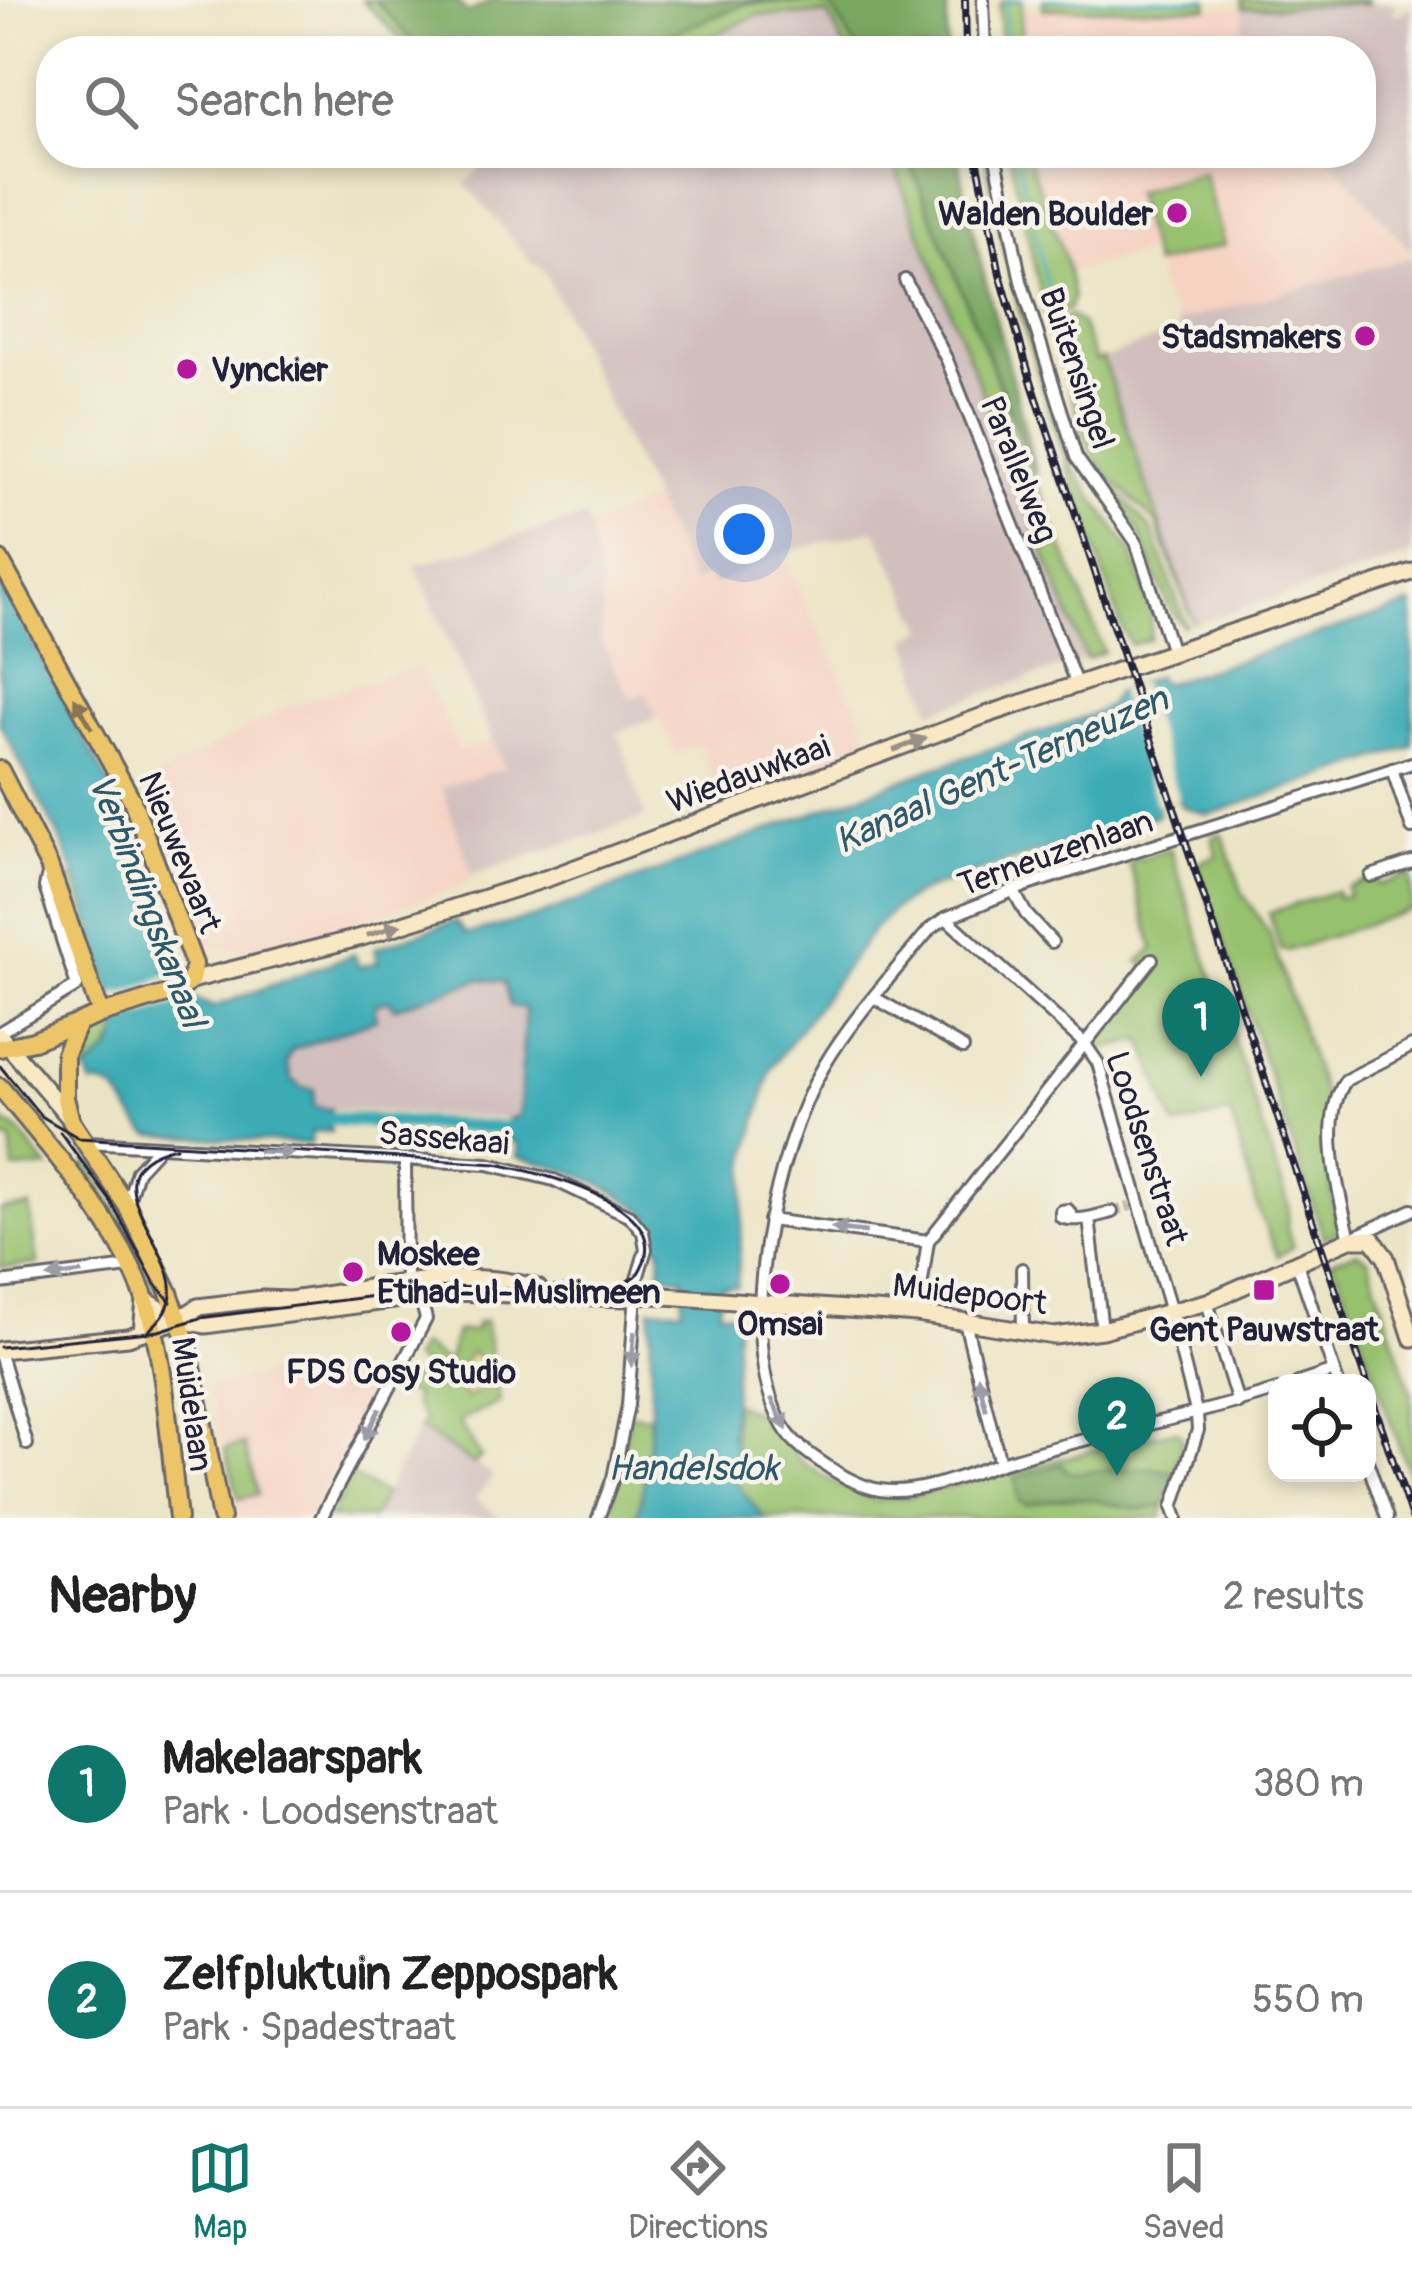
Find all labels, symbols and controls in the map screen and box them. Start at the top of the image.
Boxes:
search box [36,36,1376,168]
icon: search [78,69,144,135]
text: Search here [174,74,394,130]
place label: Walden Boulder [938,194,1153,235]
marker: Walden Boulder [1164,200,1190,226]
street label: Buitensingel [1030,282,1123,454]
place label: Stadsmakers [1161,317,1341,358]
marker: Stadsmakers [1352,323,1378,349]
place label: Vynckier [211,350,328,391]
marker: Vynckier [174,356,200,382]
street label: Parallelweg [971,390,1067,549]
your location [714,504,774,564]
water label: Kanaal Gent-Terneuzen [828,676,1176,864]
one-way arrow [73,696,94,730]
street label: Wiedauwkaai [661,726,836,823]
one-way arrow [893,733,929,752]
street label: Nieuwevaart [129,766,231,940]
water label: Verbindingskanaal [78,768,217,1037]
street label: Terneuzenlaan [953,801,1158,906]
one-way arrow [366,919,403,938]
pin: 1 [1162,978,1240,1077]
street label: Loodsenstraat [1096,1046,1197,1251]
street label: Sassekaai [377,1112,511,1165]
one-way arrow [258,1143,296,1162]
one-way arrow [830,1220,867,1239]
place label: Moskee Etihad-ul-Muslimeen [377,1234,661,1313]
marker: Moskee Etihad-ul-Muslimeen [340,1259,366,1285]
street label: Muidepoort [890,1265,1050,1324]
one-way arrow [46,1266,83,1285]
marker: Omsai [767,1271,793,1297]
marker: Gent Pauwstraat [1251,1277,1277,1303]
place label: Omsai [737,1304,823,1345]
place label: Gent Pauwstraat [1149,1310,1379,1351]
marker: FDS Cosy Studio [388,1319,414,1345]
one-way arrow [624,1331,643,1368]
street label: Muidelaan [162,1334,221,1474]
place label: FDS Cosy Studio [286,1352,516,1393]
one-way arrow [972,1374,991,1411]
map controls [1268,1374,1376,1482]
button: locate [1268,1374,1376,1482]
pin: 2 [1078,1377,1156,1476]
one-way arrow [769,1397,789,1432]
one-way arrow [362,1407,382,1441]
water label: Handelsdok [608,1446,781,1491]
text: Nearby [48,1564,196,1628]
text: 2 results [1223,1572,1364,1621]
text: Makelaarspark [162,1731,422,1787]
text: 1 [79,1759,95,1808]
text: 380 m [1253,1759,1364,1808]
text: Park · Loodsenstraat [162,1787,498,1836]
text: Zelfpluktuin Zeppospark [162,1947,617,2003]
text: 2 [76,1975,98,2024]
text: 550 m [1252,1975,1364,2024]
text: Park · Spadestraat [162,2003,456,2052]
tab: Map [187,2135,253,2248]
tab: Directions [628,2135,768,2248]
tab: Saved [1143,2135,1225,2248]

